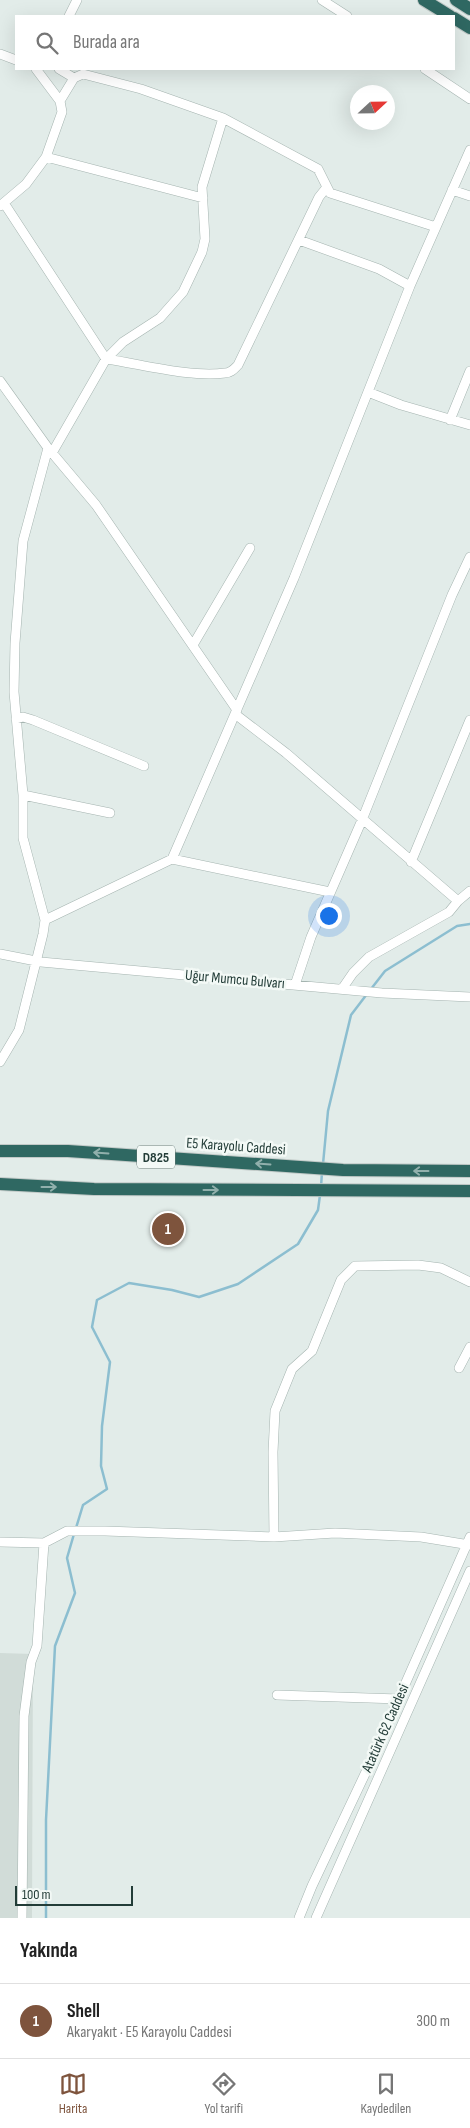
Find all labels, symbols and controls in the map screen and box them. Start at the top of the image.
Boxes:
search box [15,15,455,70]
icon: search [33,29,61,57]
text: Burada ara [73,31,140,54]
north arrow [350,85,395,130]
your location [316,903,342,929]
street label: Uğur Mumcu Bulvarı [184,966,286,993]
street label: E5 Karayolu Caddesi [186,1134,287,1159]
road number: D825 [137,1146,175,1168]
one-way arrow [93,1149,109,1158]
one-way arrow [255,1160,271,1169]
one-way arrow [414,1166,430,1176]
one-way arrow [40,1182,56,1192]
one-way arrow [202,1185,219,1195]
pin: 1 [152,1210,184,1248]
street label: Atatürk 62 Caddesi [357,1681,413,1776]
scale bar [15,1883,132,1906]
text: 100 m [22,1886,51,1903]
text: Yakında [20,1938,77,1963]
text: Shell [67,2000,100,2023]
text: 1 [33,2012,39,2031]
text: 300 m [416,2012,450,2031]
text: Akaryakıt · E5 Karayolu Caddesi [67,2023,232,2042]
tab: Harita [59,2070,87,2117]
tab: Yol tarifi [205,2070,243,2117]
tab: Kaydedilen [360,2070,411,2117]

